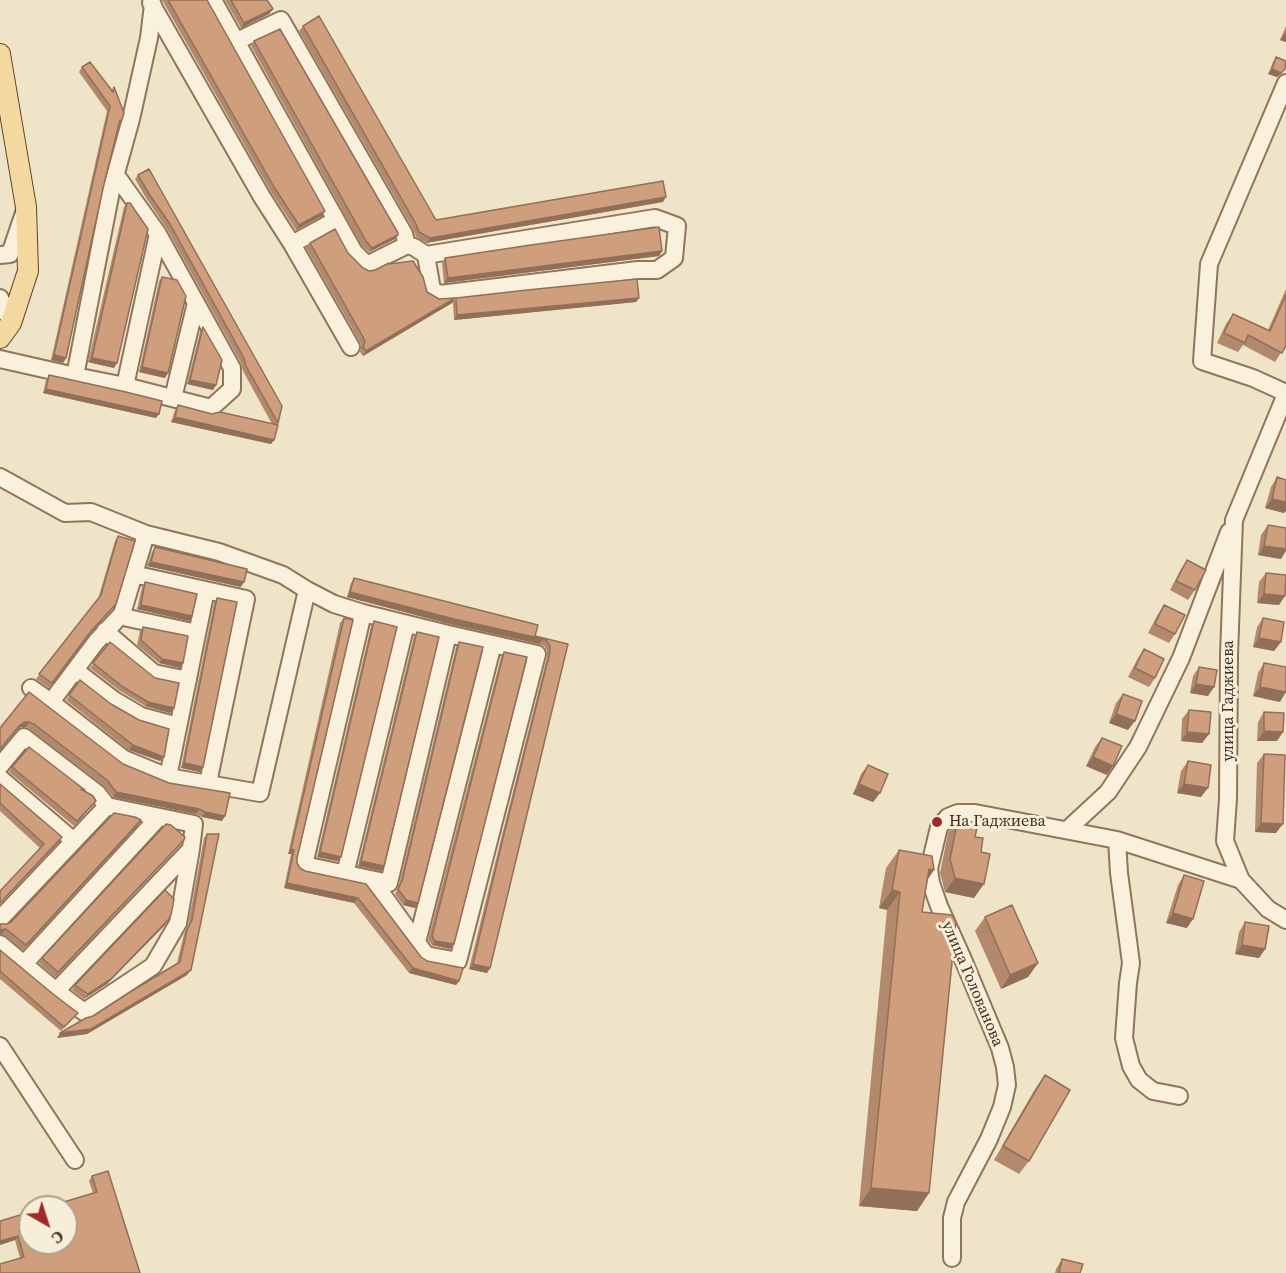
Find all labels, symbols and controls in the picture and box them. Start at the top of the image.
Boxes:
street label: улица Гаджиева [1219,640,1239,762]
place label: На Гаджиева [949,812,1046,832]
marker: На Гаджиева [930,815,944,829]
street label: улица Голованова [937,918,1007,1050]
north arrow [18,1195,78,1255]
text: С [47,1226,69,1249]

